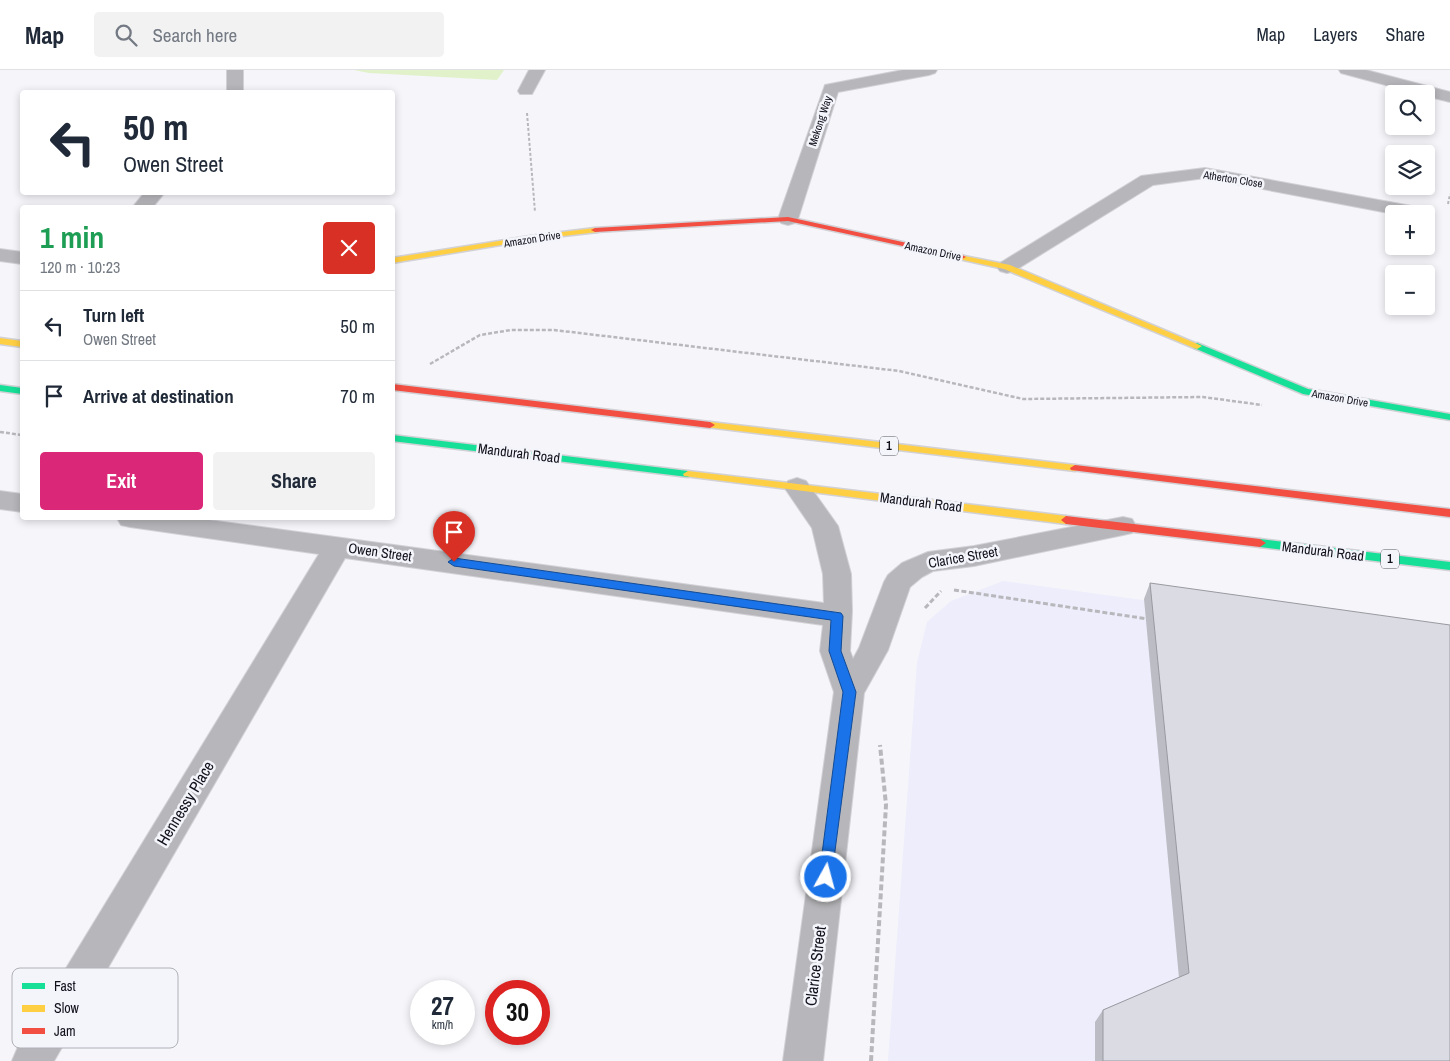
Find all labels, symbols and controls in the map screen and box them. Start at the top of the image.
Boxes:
search box [94,12,444,57]
text: Map [25,19,64,51]
icon: search [112,21,140,49]
text: Search here [152,22,237,48]
text: Map [1257,22,1285,47]
text: Layers [1313,22,1358,47]
text: Share [1386,22,1425,47]
map controls [1385,85,1435,315]
button: search [1385,85,1435,135]
street label: Mekong Way [805,94,835,148]
text: 50 m [123,104,188,151]
icon: left [40,110,105,175]
button: layers [1385,145,1435,195]
text: Owen Street [123,149,223,179]
street label: Atherton Close [1201,167,1264,191]
button: + [1385,205,1435,255]
text: 1 min [40,217,104,257]
button: close [323,222,375,274]
street label: Amazon Drive [502,228,561,251]
street label: Amazon Drive [903,238,962,264]
text: 120 m · 10:23 [40,256,120,278]
button: − [1385,265,1435,315]
text: Turn left [83,302,144,328]
icon: left [40,312,68,340]
text: 50 m [340,313,375,339]
text: Owen Street [83,328,156,350]
icon: arrive [40,382,68,410]
text: Arrive at destination [83,383,234,409]
text: 70 m [340,383,375,409]
street label: Amazon Drive [1310,386,1369,410]
road number: 1 [880,436,898,456]
street label: Mandurah Road [477,439,561,467]
button: Exit [40,452,203,510]
button: Share [213,452,375,510]
street label: Mandurah Road [879,488,963,516]
pin [433,511,475,562]
icon: arrive [440,518,468,546]
street label: Mandurah Road [1281,537,1365,565]
street label: Owen Street [347,539,413,565]
street label: Clarice Street [927,542,999,572]
road number: 1 [1381,549,1399,568]
street label: Hennessy Place [151,757,219,849]
position arrow [799,850,851,902]
street label: Clarice Street [799,925,831,1007]
legend [12,968,178,1048]
text: Fast [54,977,76,995]
speed limit sign: 30 [485,980,550,1045]
text: 27 [431,989,454,1023]
text: Slow [54,999,80,1017]
text: km/h [432,1017,453,1033]
text: Jam [54,1022,76,1040]

